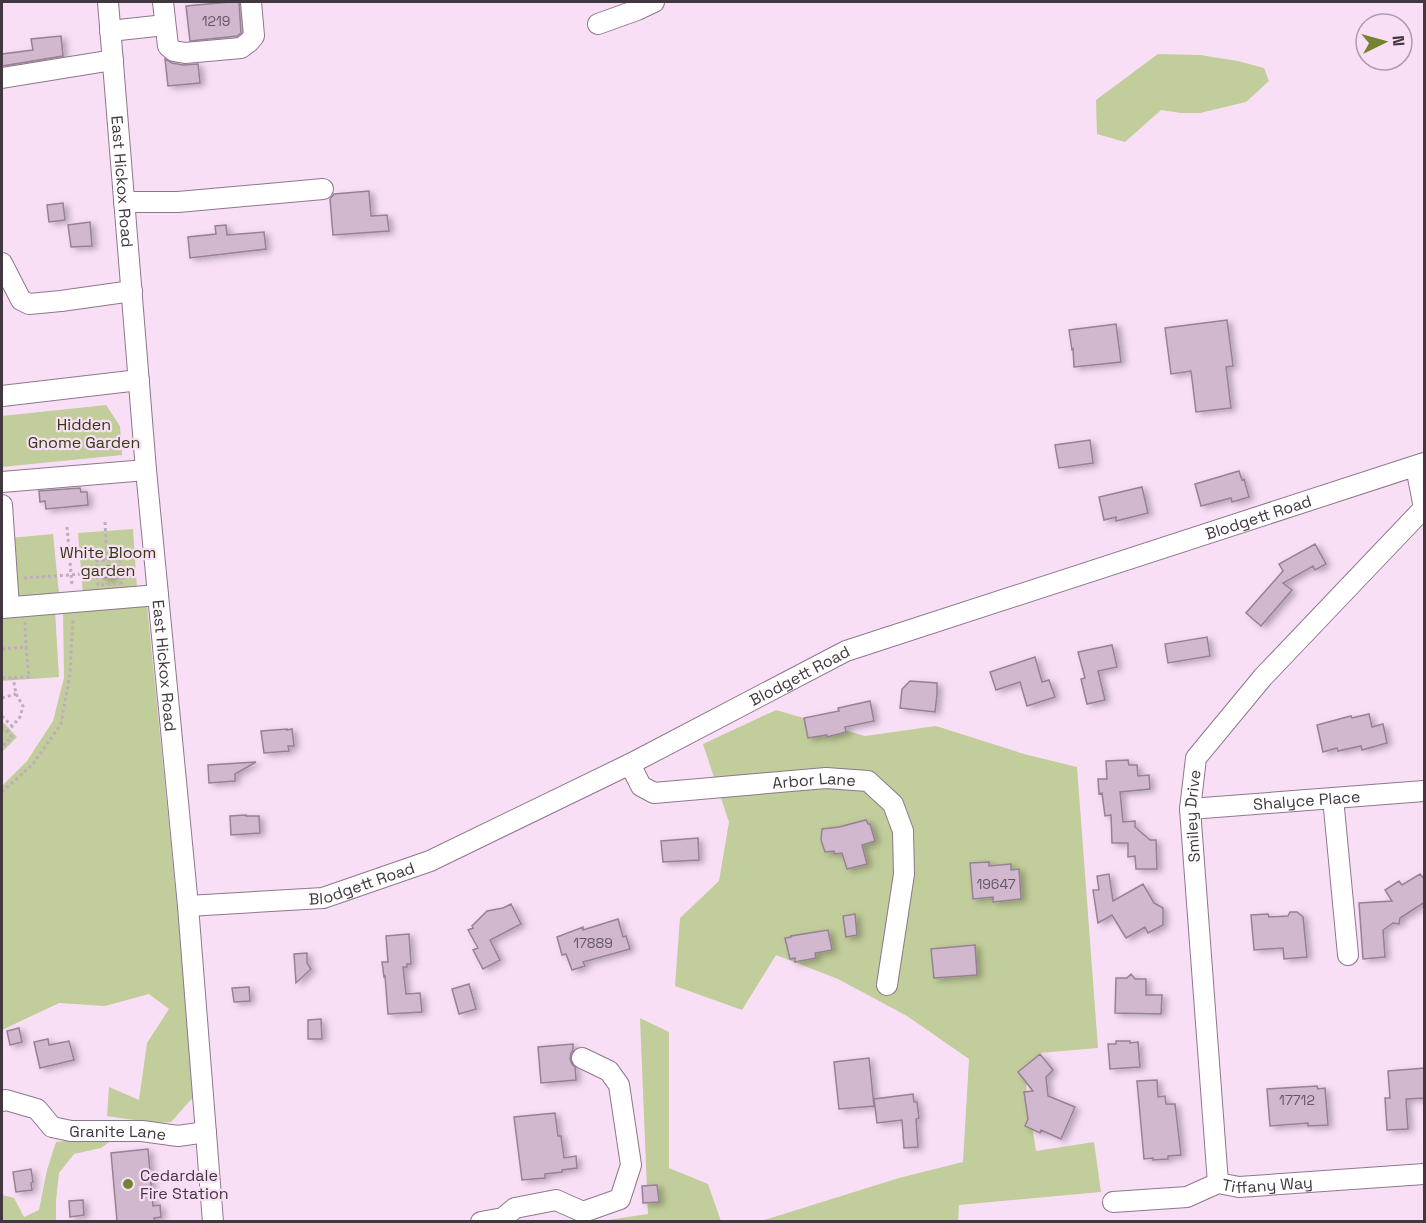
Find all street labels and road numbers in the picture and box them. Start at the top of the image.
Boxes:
street label: East Hickox Road [106,115,138,248]
street label: Blodgett Road [1203,490,1314,544]
street label: East Hickox Road [148,599,181,732]
street label: Blodgett Road [746,641,853,711]
street label: Arbor Lane [771,768,857,794]
street label: Smiley Drive [1180,769,1206,863]
street label: Shalyce Place [1252,786,1361,815]
street label: Blodgett Road [308,857,417,910]
street label: Granite Lane [69,1121,167,1145]
street label: Tiffany Way [1220,1172,1313,1198]

